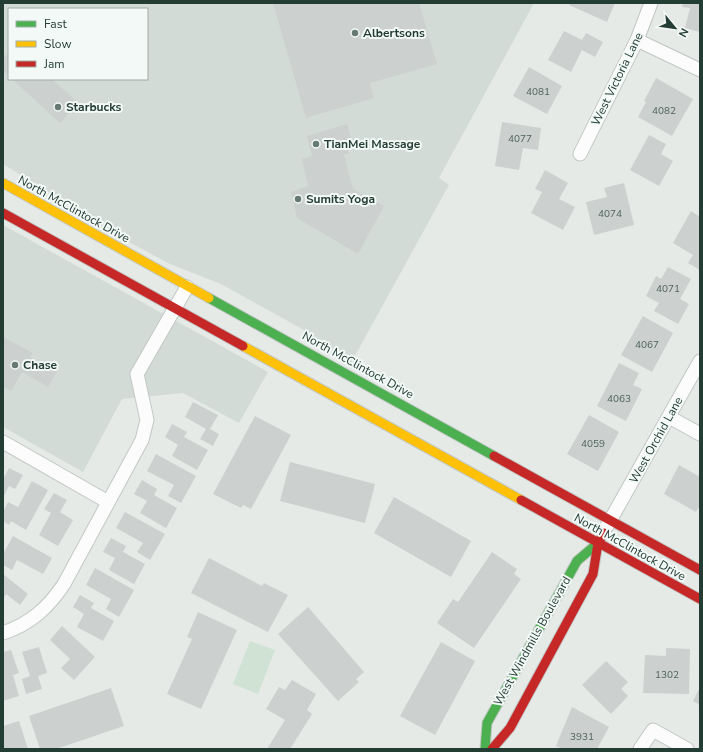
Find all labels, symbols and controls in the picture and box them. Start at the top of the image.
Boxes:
legend [8,8,148,80]
north arrow [655,8,695,48]
text: Fast [44,16,67,32]
place label: Albertsons [363,25,425,41]
text: N [675,25,692,40]
marker: Albertsons [350,28,360,38]
street label: West Victoria Lane [587,30,647,128]
text: Slow [44,36,72,52]
text: Jam [43,56,65,72]
house number: 4081 [526,85,550,99]
place label: Starbucks [66,99,122,115]
marker: Starbucks [53,102,63,112]
house number: 4082 [652,104,676,118]
house number: 4077 [508,132,532,146]
place label: TianMei Massage [324,136,421,152]
marker: TianMei Massage [311,139,321,149]
street label: North McClintock Drive [15,172,133,246]
place label: Sumits Yoga [306,191,375,207]
marker: Sumits Yoga [293,194,303,204]
house number: 4074 [598,207,622,221]
house number: 4071 [656,282,680,296]
street label: North McClintock Drive [299,328,417,402]
house number: 4067 [635,338,659,352]
place label: Chase [23,357,58,373]
marker: Chase [10,360,20,370]
house number: 4063 [607,392,631,406]
street label: West Orchid Lane [626,394,686,486]
house number: 4059 [581,437,605,451]
street label: North McClintock Drive [571,510,689,584]
street label: West Windmills Boulevard [490,573,574,709]
house number: 1302 [655,668,679,682]
house number: 3931 [570,730,594,744]

